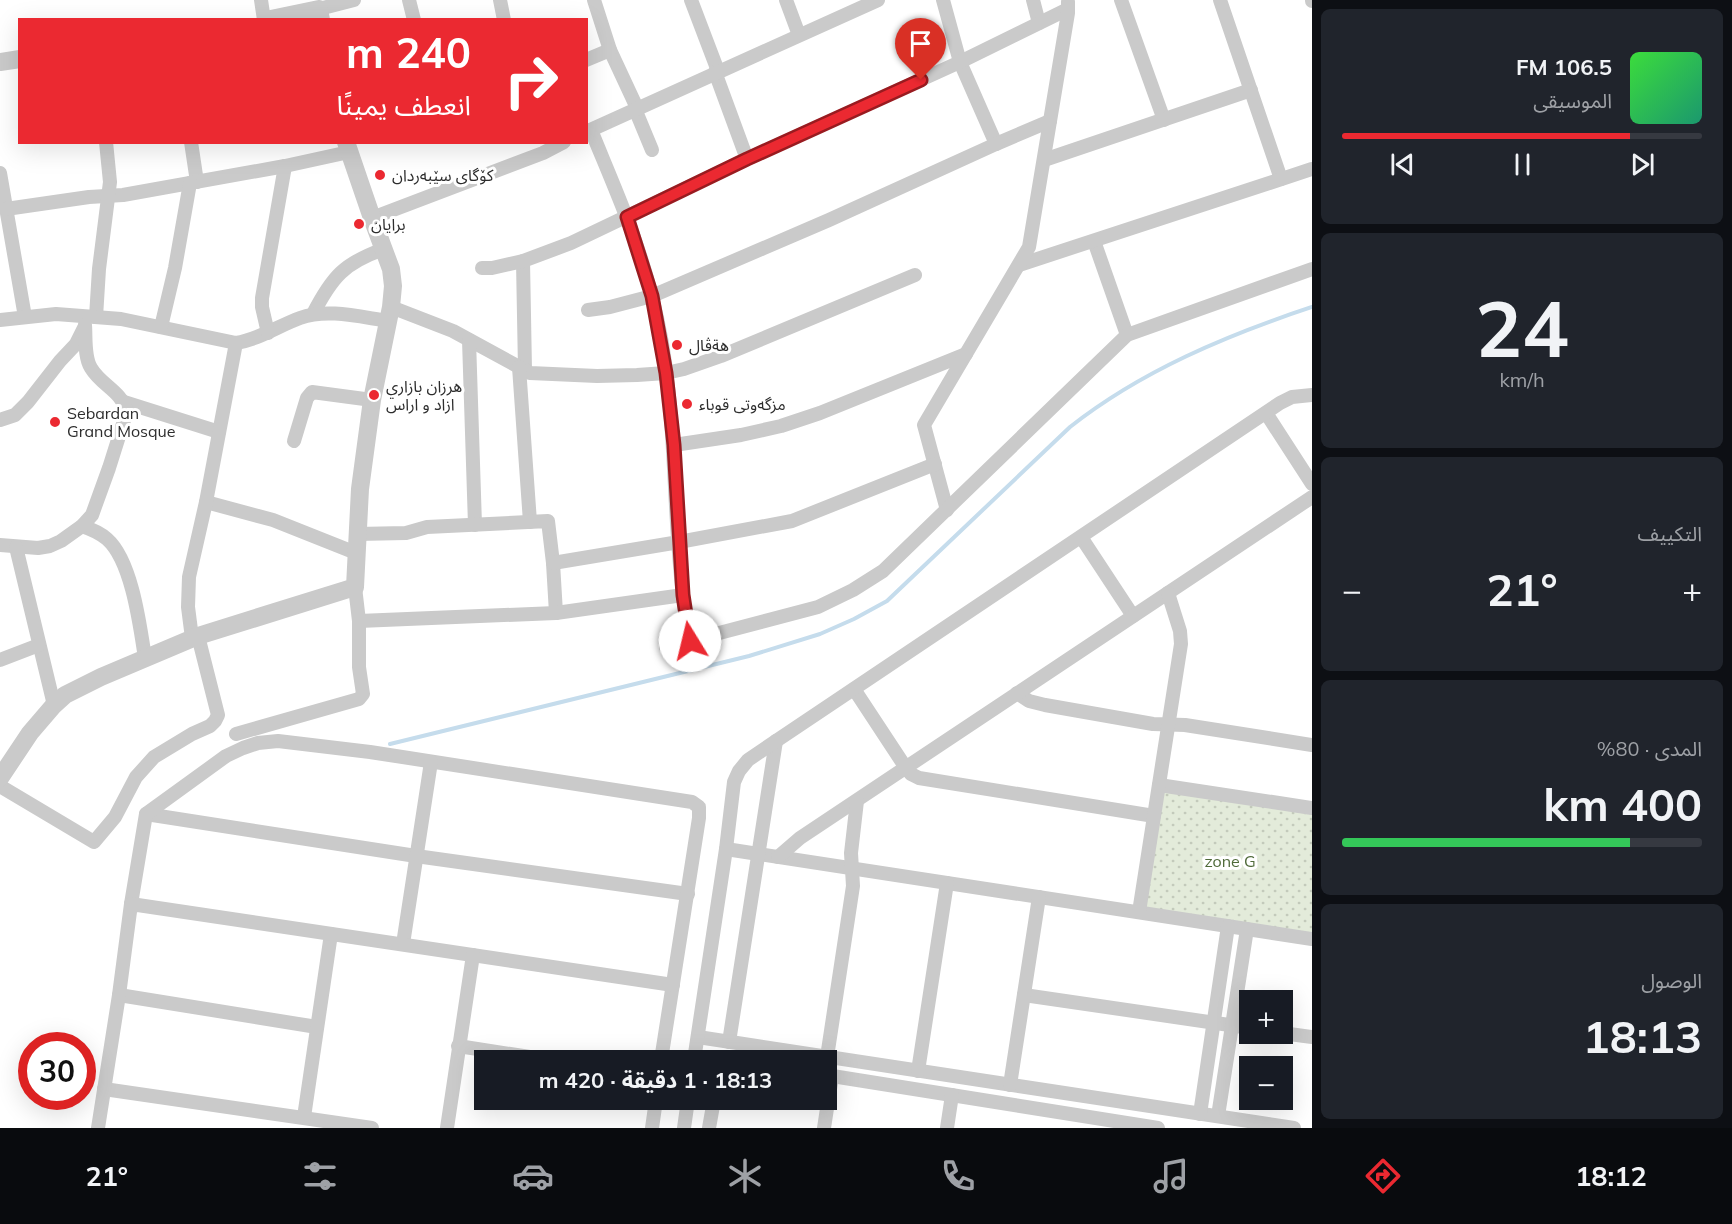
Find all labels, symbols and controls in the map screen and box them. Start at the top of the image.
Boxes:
pin [895,18,946,80]
text: 240 m [346,26,471,79]
icon: arrive [904,27,937,60]
icon: right [492,42,570,120]
text: 106.5 FM [1516,53,1612,81]
text: انعطف يمينًا [337,88,471,122]
text: الموسيقى [1533,88,1612,113]
icon: previous [1386,148,1419,181]
icon: pause [1506,148,1539,181]
icon: next [1626,148,1659,181]
place label: کۆگای سێبەردان [392,165,494,185]
marker: کۆگای سێبەردان [373,168,387,182]
place label: برايان [371,214,405,234]
marker: برايان [352,217,366,231]
text: 24 [1475,279,1569,377]
place label: هةڤال [689,335,729,356]
marker: هةڤال [670,338,684,352]
text: km/h [1499,367,1545,392]
place label: هرزان بازاري ازاد و اراس [386,376,462,414]
marker: هرزان بازاري ازاد و اراس [367,388,381,402]
place label: مزگەوتی قوباء [699,394,786,414]
marker: مزگەوتی قوباء [680,397,694,411]
place label: Sebardan Grand Mosque [67,403,176,441]
marker: Sebardan Grand Mosque [48,415,62,429]
text: التكييف [1638,521,1702,546]
text: 21° [1486,561,1558,617]
text: − [1342,569,1362,610]
text: + [1682,569,1702,610]
position arrow [658,609,722,673]
text: المدى · 80% [1597,736,1702,761]
text: 400 km [1543,776,1702,832]
park label: zone G [1204,851,1256,871]
text: الوصول [1641,968,1702,993]
map controls [1239,990,1293,1110]
button: + [1239,990,1293,1044]
text: 18:13 [1583,1008,1702,1064]
speed limit sign: 30 [18,1032,96,1110]
button: − [1239,1056,1293,1110]
text: 18:13 · 1 دقيقة · 420 m [539,1066,772,1094]
icon: filters [299,1155,341,1197]
icon: car [512,1155,554,1197]
icon: climate [724,1155,766,1197]
icon: phone [937,1155,979,1197]
icon: music [1150,1155,1192,1197]
icon: directions [1362,1155,1404,1197]
text: 21° [85,1159,128,1193]
text: 18:12 [1575,1159,1647,1193]

